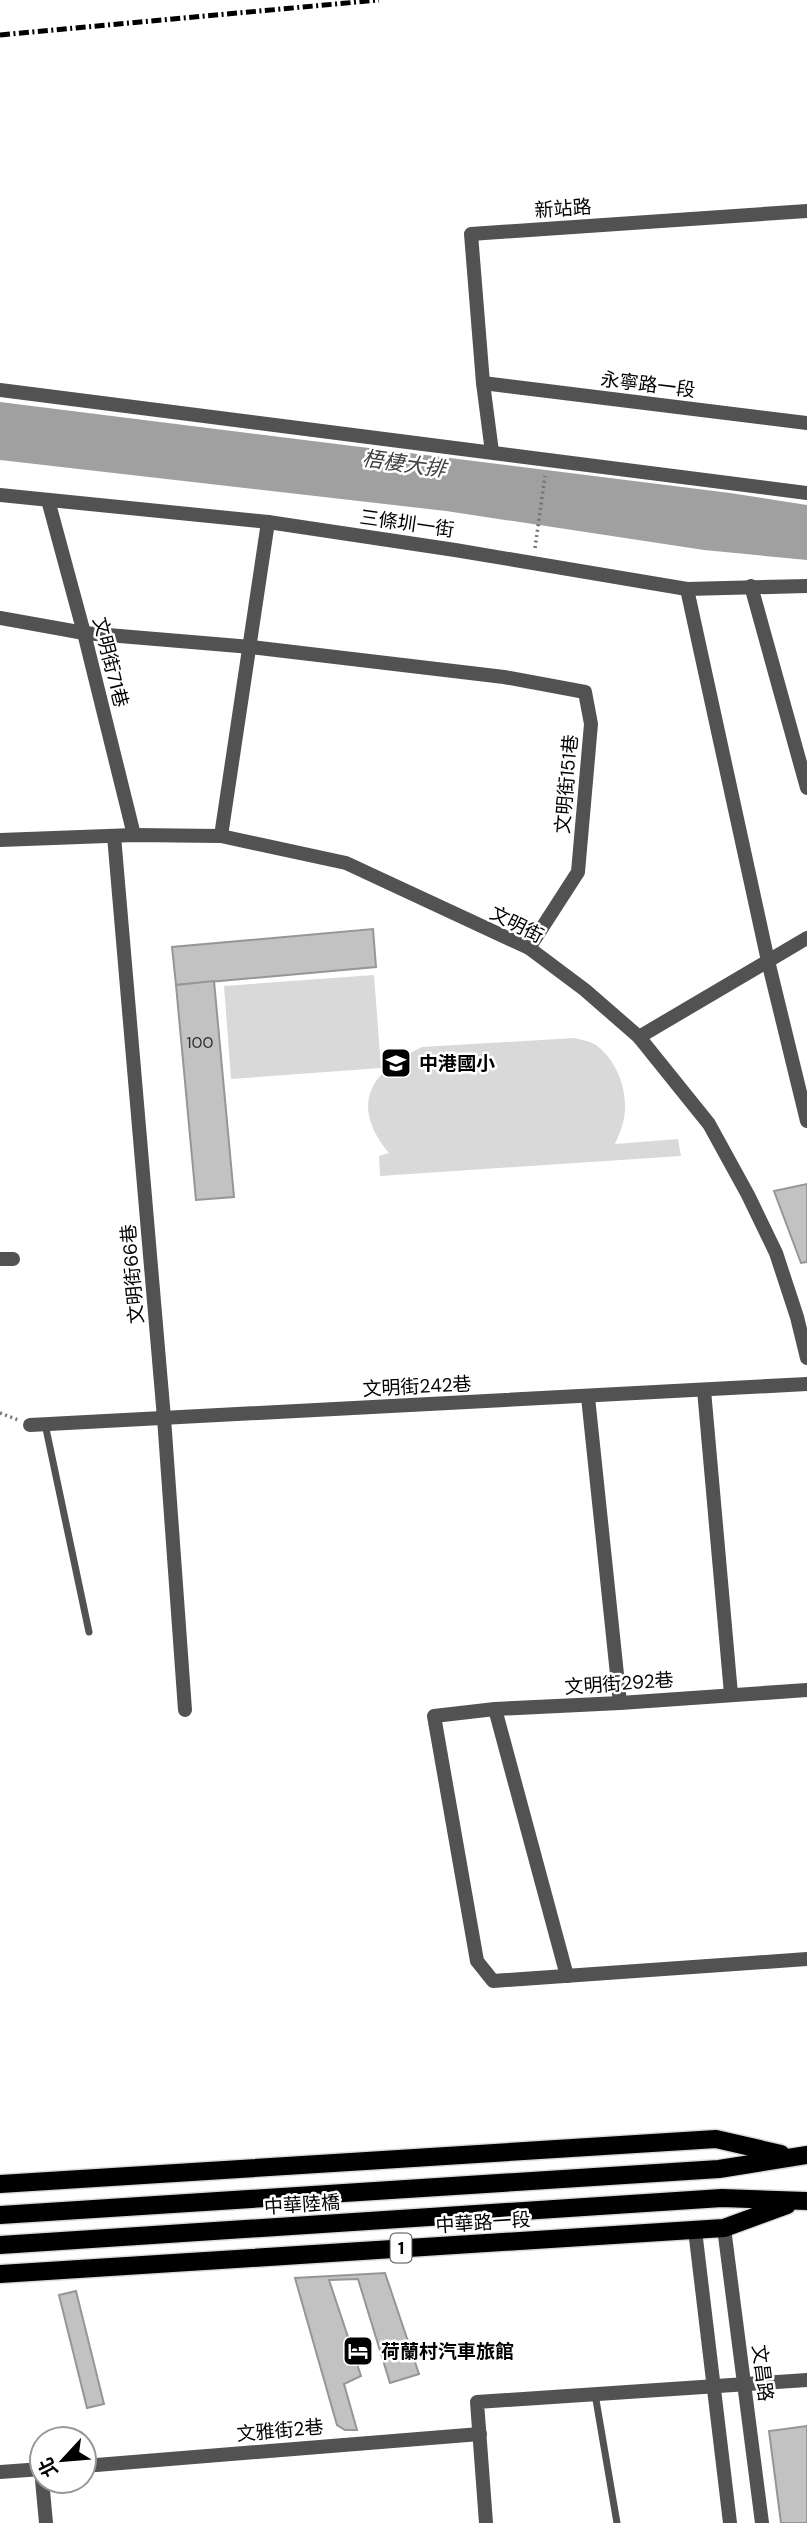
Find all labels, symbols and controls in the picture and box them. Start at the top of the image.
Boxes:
street label: 新站路 [534,194,592,223]
street label: 永寧路一段 [599,366,697,403]
water label: 梧棲大排 [360,444,451,484]
street label: 三條圳一街 [358,505,456,542]
street label: 文明街71巷 [87,614,134,710]
street label: 文明街151巷 [550,733,583,835]
street label: 文明街 [486,900,548,949]
house number: 100 [187,1032,213,1053]
school or university icon: 中港國小 [379,1046,413,1080]
place label: 中港國小 [419,1051,495,1076]
street label: 文明街66巷 [116,1223,149,1325]
street label: 文明街242巷 [362,1371,472,1402]
street label: 文明街292巷 [564,1667,674,1700]
street label: 中華陸橋 [263,2189,341,2220]
street label: 中華路一段 [435,2207,531,2238]
road number: 1 [390,2234,412,2262]
hotel icon: 荷蘭村汽車旅館 [341,2334,375,2368]
place label: 荷蘭村汽車旅館 [381,2339,514,2364]
street label: 文昌路 [747,2343,778,2403]
street label: 文雅街2巷 [236,2414,324,2447]
north arrow [28,2425,98,2495]
text: 北 [33,2453,64,2481]

